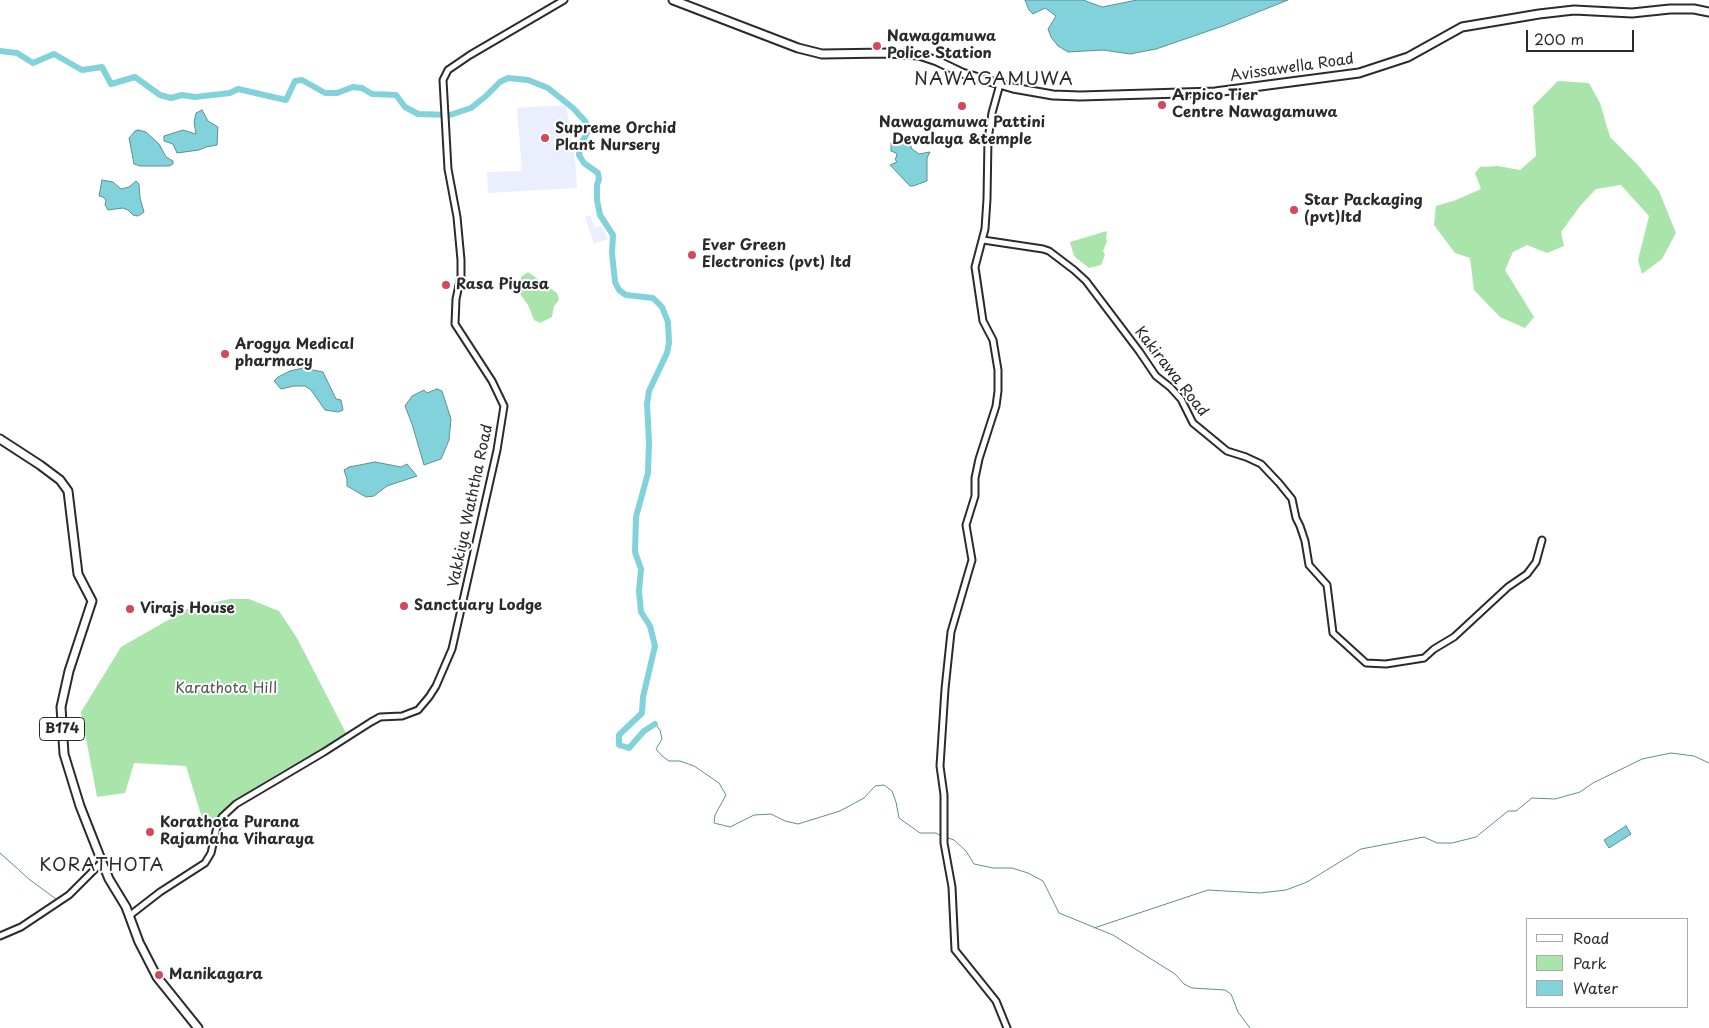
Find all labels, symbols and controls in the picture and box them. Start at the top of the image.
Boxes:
scale bar [1529,20,1636,52]
text: 200 m [1534,27,1584,50]
place label: Nawagamuwa Police Station [887,28,996,63]
marker: Nawagamuwa Police Station [871,40,883,52]
street label: Avissawella Road [1229,50,1355,86]
district label: NAWAGAMUWA [913,69,1075,91]
place label: Arpico Tier Centre Nawagamuwa [1172,87,1338,122]
marker: Arpico Tier Centre Nawagamuwa [1156,99,1168,111]
marker: Nawagamuwa Pattini Devalaya &temple [956,100,968,112]
place label: Nawagamuwa Pattini Devalaya &temple [879,114,1045,149]
place label: Supreme Orchid Plant Nursery [555,120,676,155]
marker: Supreme Orchid Plant Nursery [539,132,551,144]
place label: Star Packaging (pvt)ltd [1304,192,1423,227]
marker: Star Packaging (pvt)ltd [1288,204,1300,216]
place label: Ever Green Electronics (pvt) ltd [702,237,851,272]
marker: Ever Green Electronics (pvt) ltd [686,249,698,261]
place label: Rasa Piyasa [456,276,549,294]
marker: Rasa Piyasa [440,279,452,291]
street label: Kakirawa Road [1130,324,1212,420]
place label: Arogya Medical pharmacy [235,336,354,371]
marker: Arogya Medical pharmacy [219,348,231,360]
street label: Vakkiya Waththa Road [445,423,497,589]
place label: Sanctuary Lodge [414,597,542,615]
place label: Virajs House [140,600,235,618]
marker: Sanctuary Lodge [398,600,410,612]
marker: Virajs House [124,603,136,615]
park label: Karathota Hill [175,680,277,698]
road number: B174 [40,718,84,741]
place label: Korathota Purana Rajamaha Viharaya [160,814,314,849]
marker: Korathota Purana Rajamaha Viharaya [144,826,156,838]
district label: KORATHOTA [39,855,165,877]
legend [1526,918,1689,1008]
text: Road [1573,926,1609,949]
text: Park [1573,951,1607,974]
place label: Manikagara [169,966,263,984]
marker: Manikagara [153,969,165,981]
text: Water [1573,976,1618,999]

